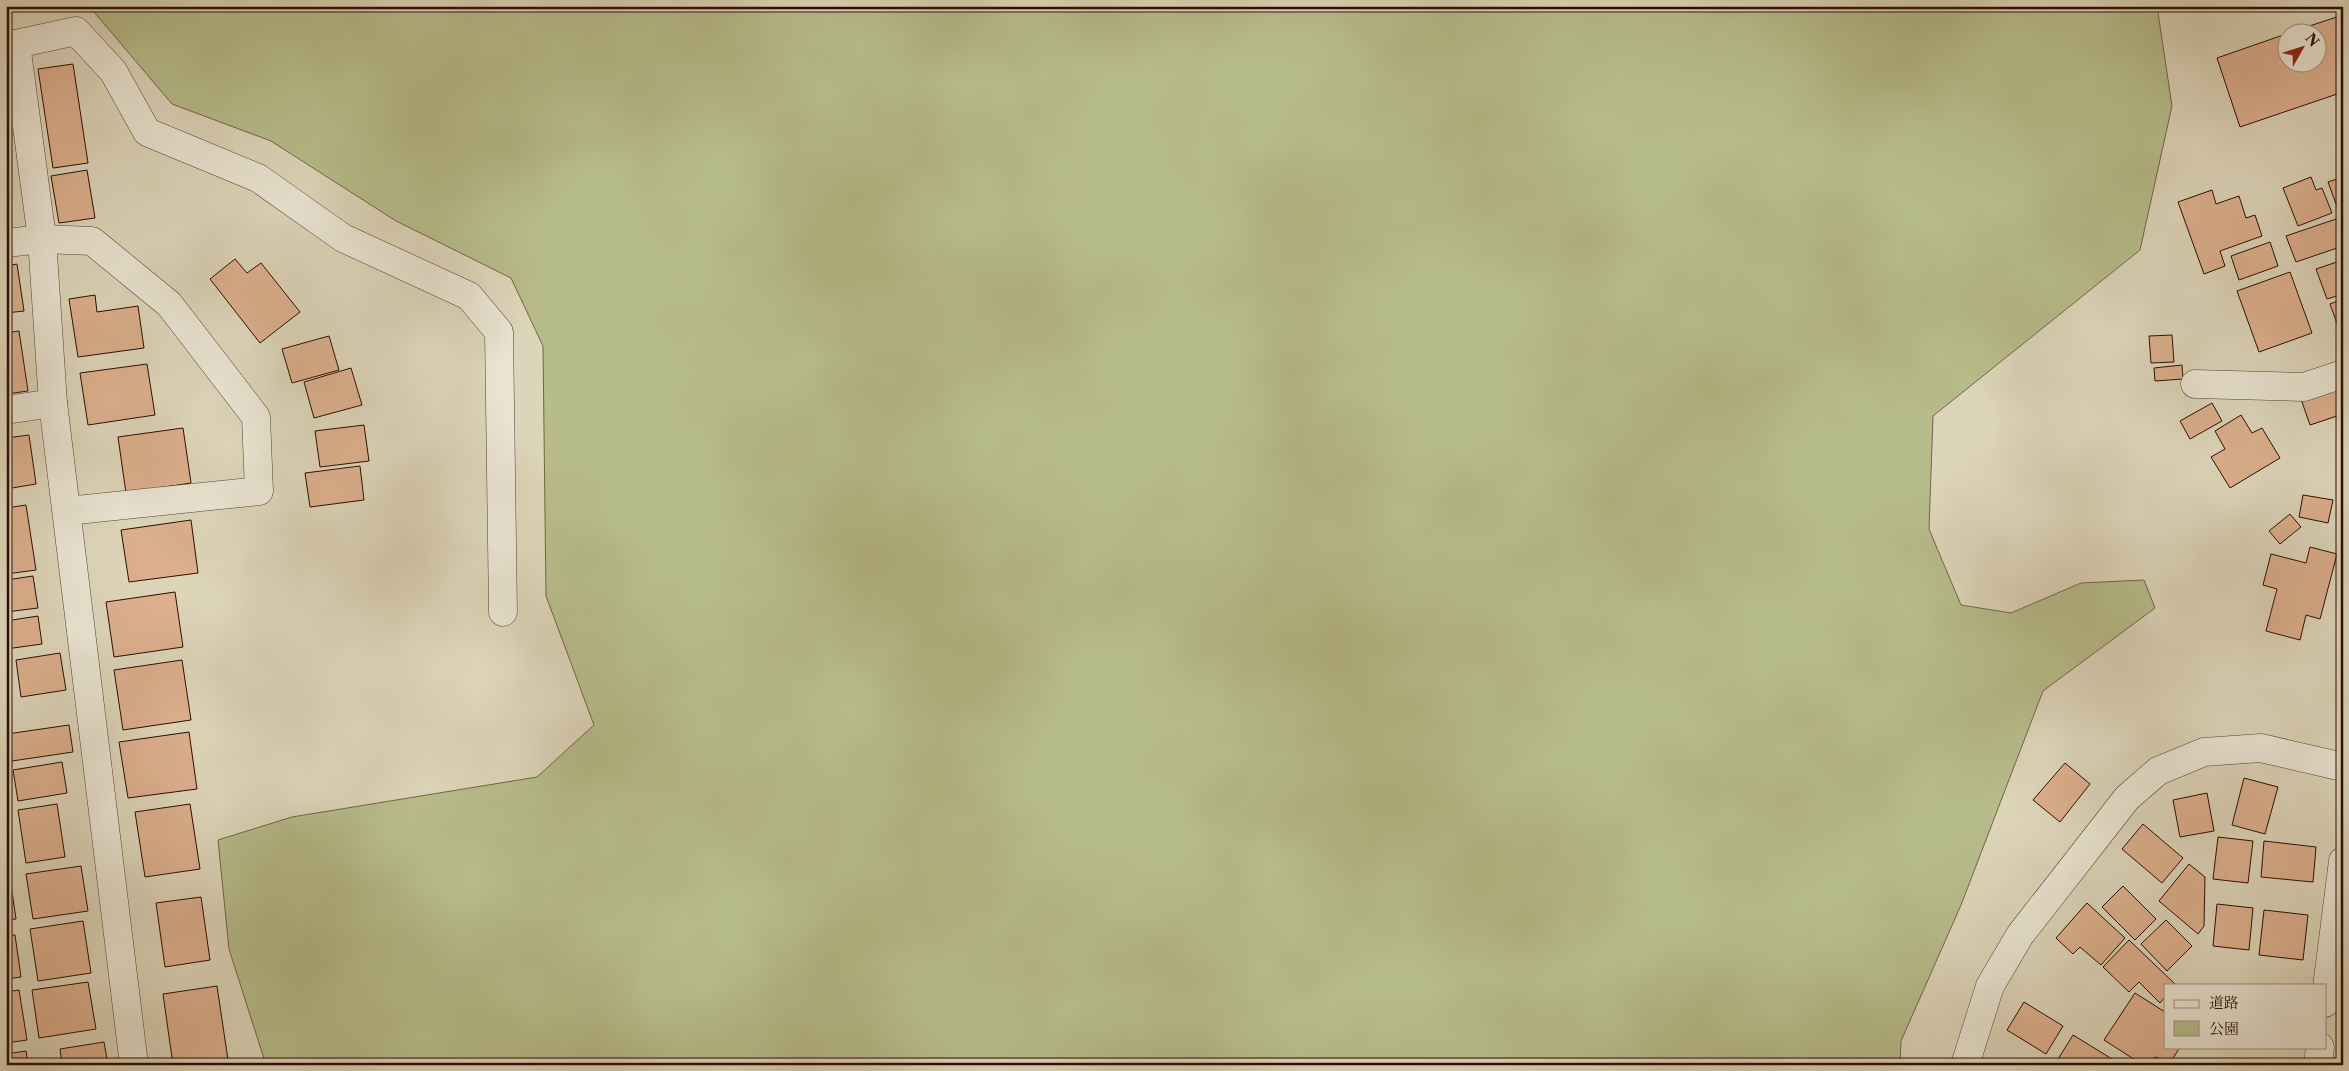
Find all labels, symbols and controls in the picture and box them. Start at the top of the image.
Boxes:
north arrow [2276,22,2326,72]
text: N [2301,29,2323,50]
legend [2164,984,2326,1048]
text: 道路 [2209,993,2239,1012]
text: 公園 [2209,1019,2239,1038]

